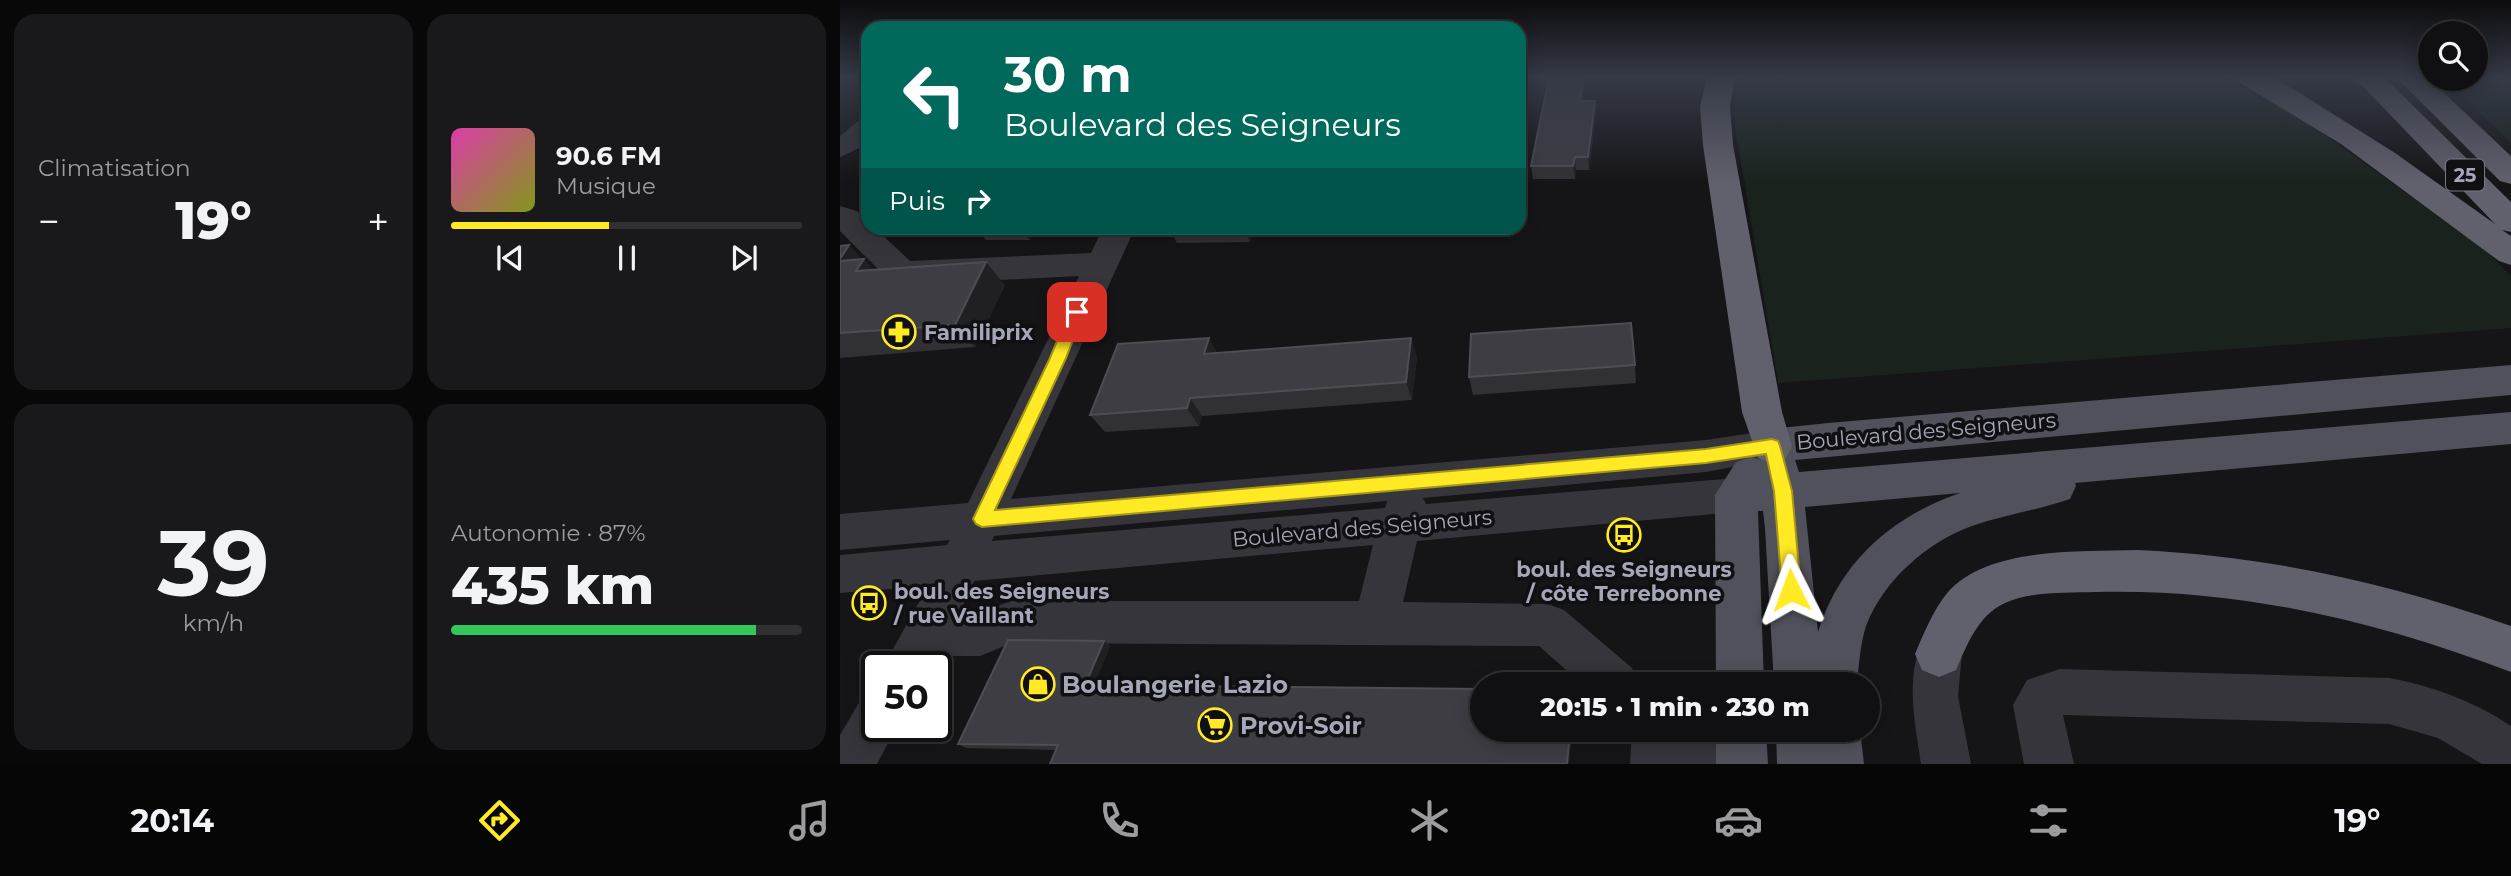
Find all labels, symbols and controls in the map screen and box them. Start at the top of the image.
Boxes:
map controls [2418,21,2488,91]
button: search [2418,21,2488,91]
text: 30 m [1004,45,1132,104]
icon: left [889,49,980,140]
text: Boulevard des Seigneurs [1004,105,1401,144]
text: 90.6 FM [556,140,662,172]
text: Climatisation [38,154,190,182]
road number: 25 [2446,160,2484,190]
text: Musique [556,172,656,200]
icon: right [959,182,997,220]
text: Puis [889,185,945,217]
text: 19° [175,189,252,252]
text: − [38,198,60,245]
text: + [367,198,389,245]
icon: previous [491,239,529,277]
icon: pause [608,239,646,277]
icon: next [725,239,763,277]
pin [1047,282,1107,342]
icon: arrive [1058,293,1096,331]
pharmacy icon: Familiprix [880,313,918,351]
place label: Familiprix [924,320,1034,345]
street label: Boulevard des Seigneurs [1795,407,2057,455]
street label: Boulevard des Seigneurs [1231,504,1493,552]
text: 39 [158,508,269,619]
bus stop icon: boul. des Seigneurs / côte Terrebonne [1605,516,1643,554]
text: Autonomie · 87% [451,519,646,547]
position arrow [1754,553,1828,627]
text: 435 km [451,554,654,617]
place label: boul. des Seigneurs / côte Terrebonne [1516,557,1732,606]
place label: boul. des Seigneurs / rue Vaillant [893,579,1109,628]
bus stop icon: boul. des Seigneurs / rue Vaillant [850,584,888,622]
text: km/h [183,609,244,637]
speed limit sign: 50 [861,651,952,742]
shop icon: Boulangerie Lazio [1019,665,1057,703]
place label: Boulangerie Lazio [1062,670,1288,699]
text: 20:15 · 1 min · 230 m [1540,691,1810,723]
supermarket icon: Provi-Soir [1196,706,1234,744]
place label: Provi-Soir [1240,711,1362,740]
icon: directions [475,796,524,845]
icon: music [785,796,834,845]
icon: phone [1095,796,1144,845]
icon: climate [1405,796,1454,845]
icon: car [1714,796,1763,845]
icon: filters [2024,796,2073,845]
text: 20:14 [130,801,214,840]
text: 19° [2334,801,2380,840]

